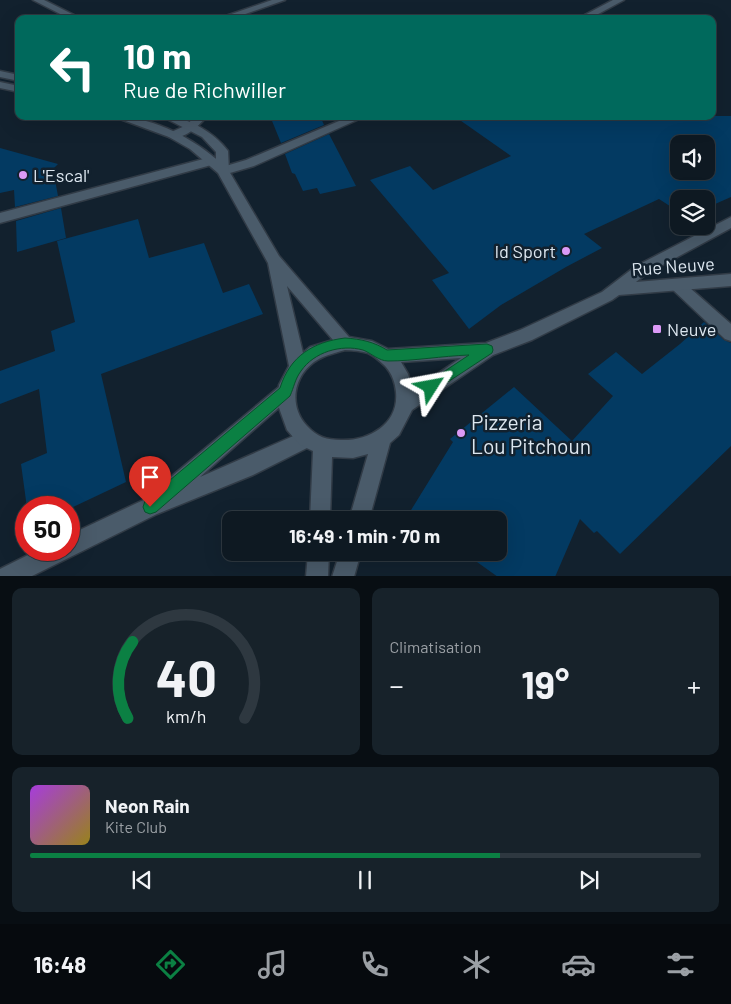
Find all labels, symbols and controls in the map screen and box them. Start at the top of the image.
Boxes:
text: 10 m [123,34,192,76]
icon: left [40,35,105,100]
text: Rue de Richwiller [123,76,286,102]
map controls [670,135,715,235]
button: sound [670,135,715,180]
place label: L'Escal' [33,164,89,186]
marker: L'Escal' [17,169,29,181]
button: layers [670,190,715,235]
place label: Id Sport [494,240,556,262]
marker: Id Sport [560,245,572,257]
street label: Rue Neuve [631,252,715,280]
place label: Neuve [667,318,716,340]
marker: Neuve [651,323,663,335]
position arrow [404,360,456,412]
place label: Pizzeria Lou Pitchoun [471,409,591,458]
marker: Pizzeria Lou Pitchoun [455,427,467,439]
pin [129,456,171,507]
icon: arrive [136,463,164,491]
speed limit sign: 50 [15,496,80,561]
text: 16:49 · 1 min · 70 m [289,524,440,547]
text: Climatisation [390,637,481,656]
text: 40 [155,645,216,707]
text: 19° [521,661,569,707]
text: − [390,668,404,702]
text: + [687,668,701,702]
text: km/h [166,705,206,727]
text: Neon Rain [105,794,190,817]
text: Kite Club [105,817,167,836]
icon: previous [128,866,156,894]
icon: pause [351,866,379,894]
icon: next [575,866,603,894]
icon: directions [153,947,188,982]
icon: music [255,947,290,982]
icon: phone [357,947,392,982]
icon: climate [459,947,494,982]
icon: car [561,947,596,982]
icon: filters [663,947,698,982]
text: 16:48 [33,951,86,977]

